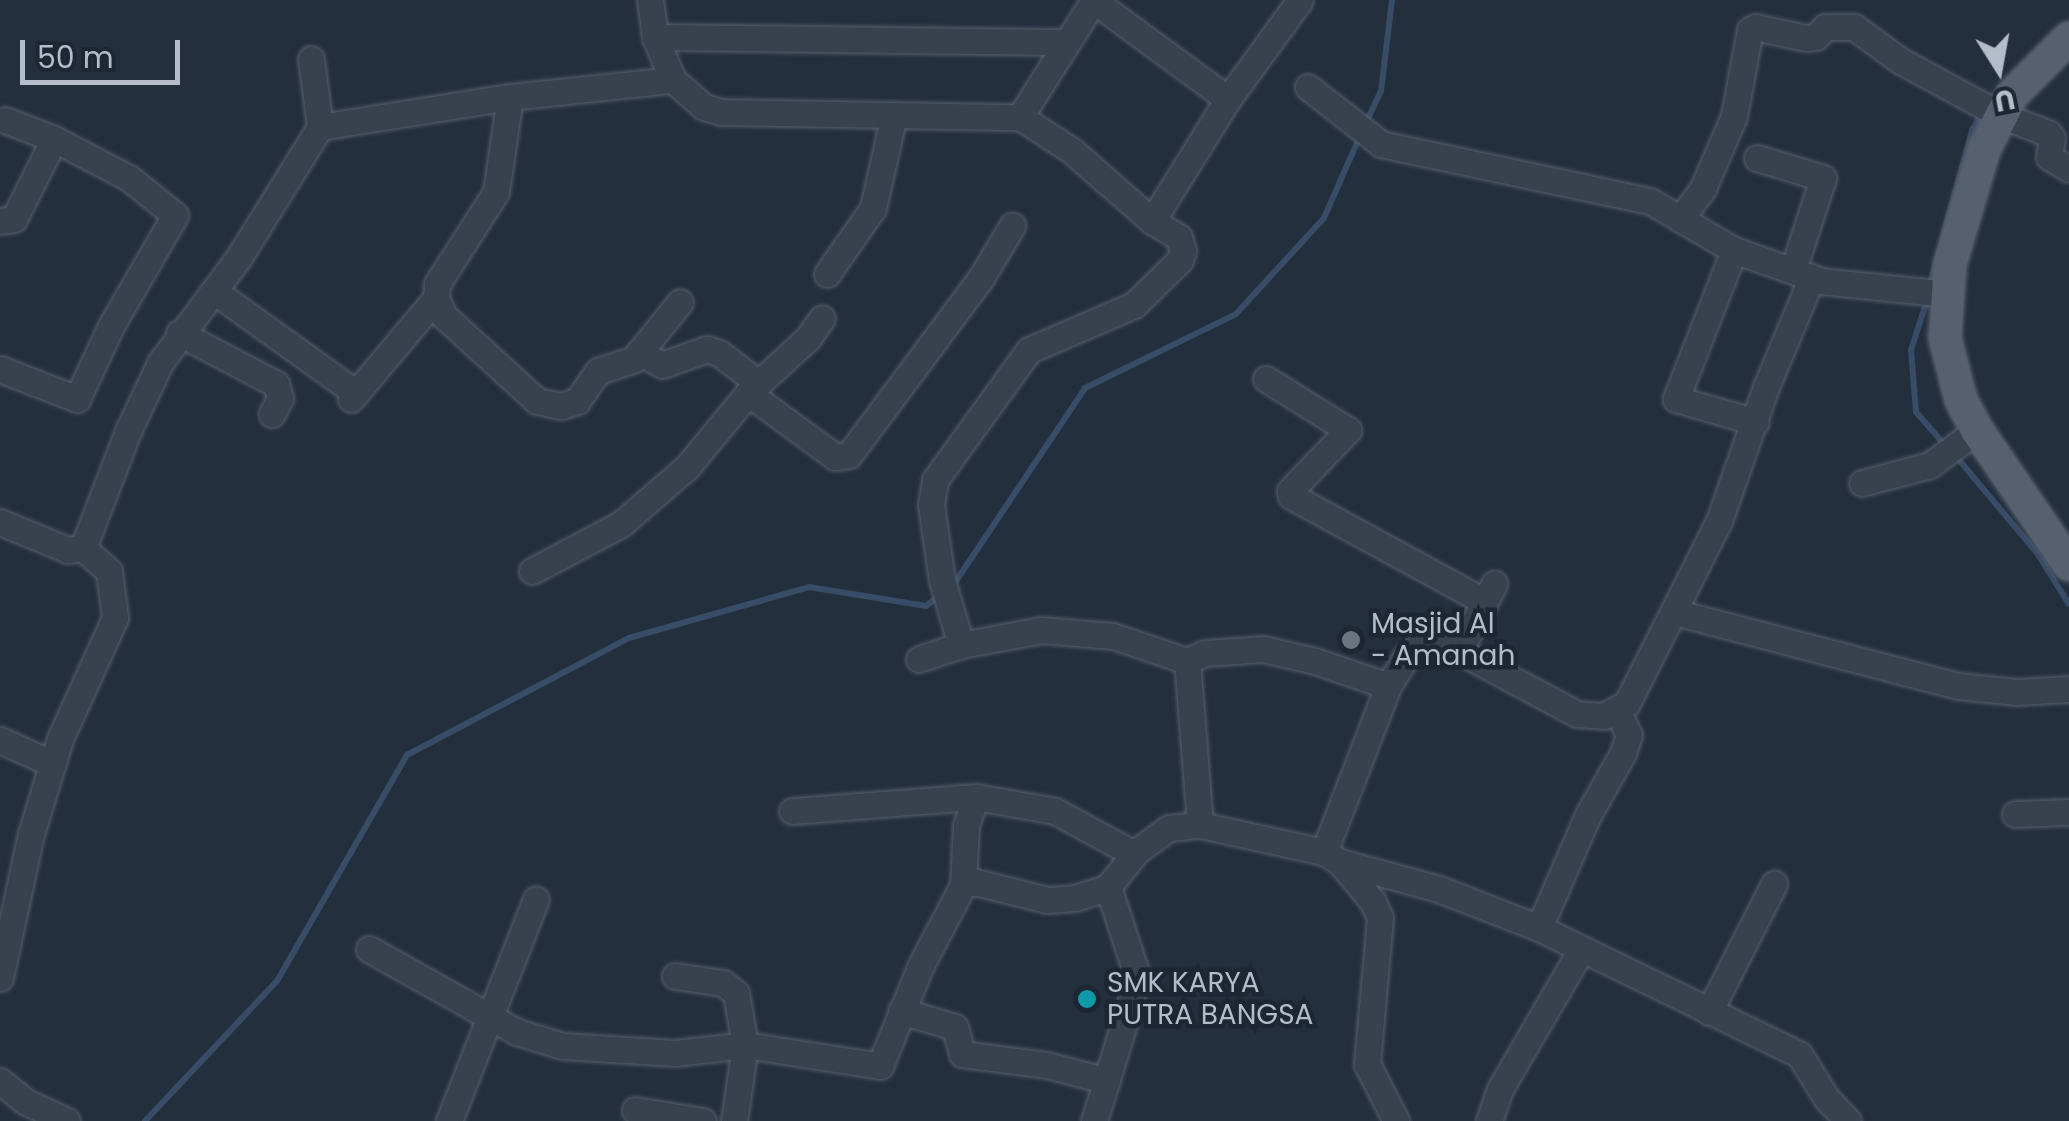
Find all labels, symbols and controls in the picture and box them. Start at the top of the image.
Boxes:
scale bar [25,20,185,82]
north arrow [1949,20,2049,120]
text: 50 m [37,36,114,79]
text: U [1991,79,2018,121]
place label: Masjid Al - Amanah [1371,607,1515,673]
marker: Masjid Al - Amanah [1340,629,1362,651]
place label: SMK KARYA PUTRA BANGSA [1107,966,1313,1032]
marker: SMK KARYA PUTRA BANGSA [1076,988,1098,1010]

